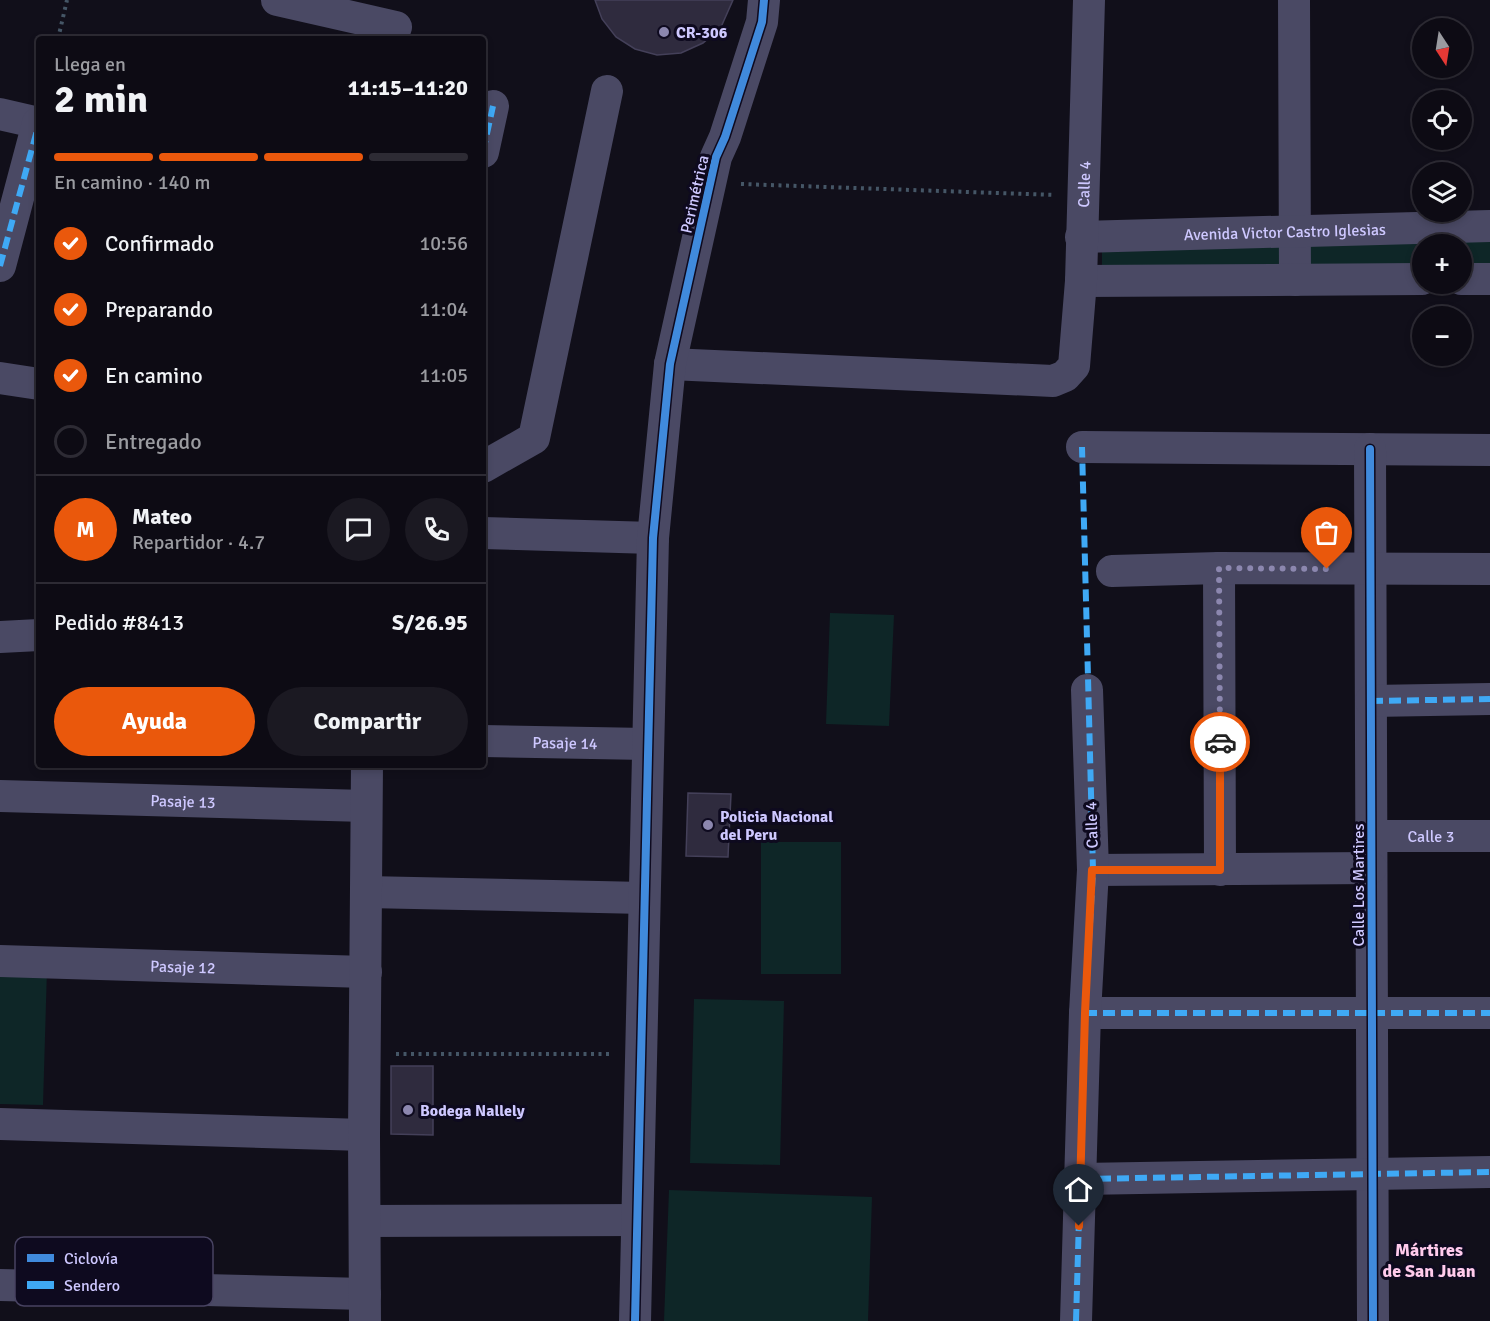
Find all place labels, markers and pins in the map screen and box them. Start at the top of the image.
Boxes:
place label: CR-306 [676,23,728,43]
marker: CR-306 [657,25,671,39]
pin [1301,507,1352,569]
place label: Policia Nacional del Peru [720,807,833,845]
marker: Policia Nacional del Peru [701,818,715,832]
place label: Bodega Nallely [420,1101,525,1121]
marker: Bodega Nallely [401,1103,415,1117]
pin [1053,1164,1104,1226]

